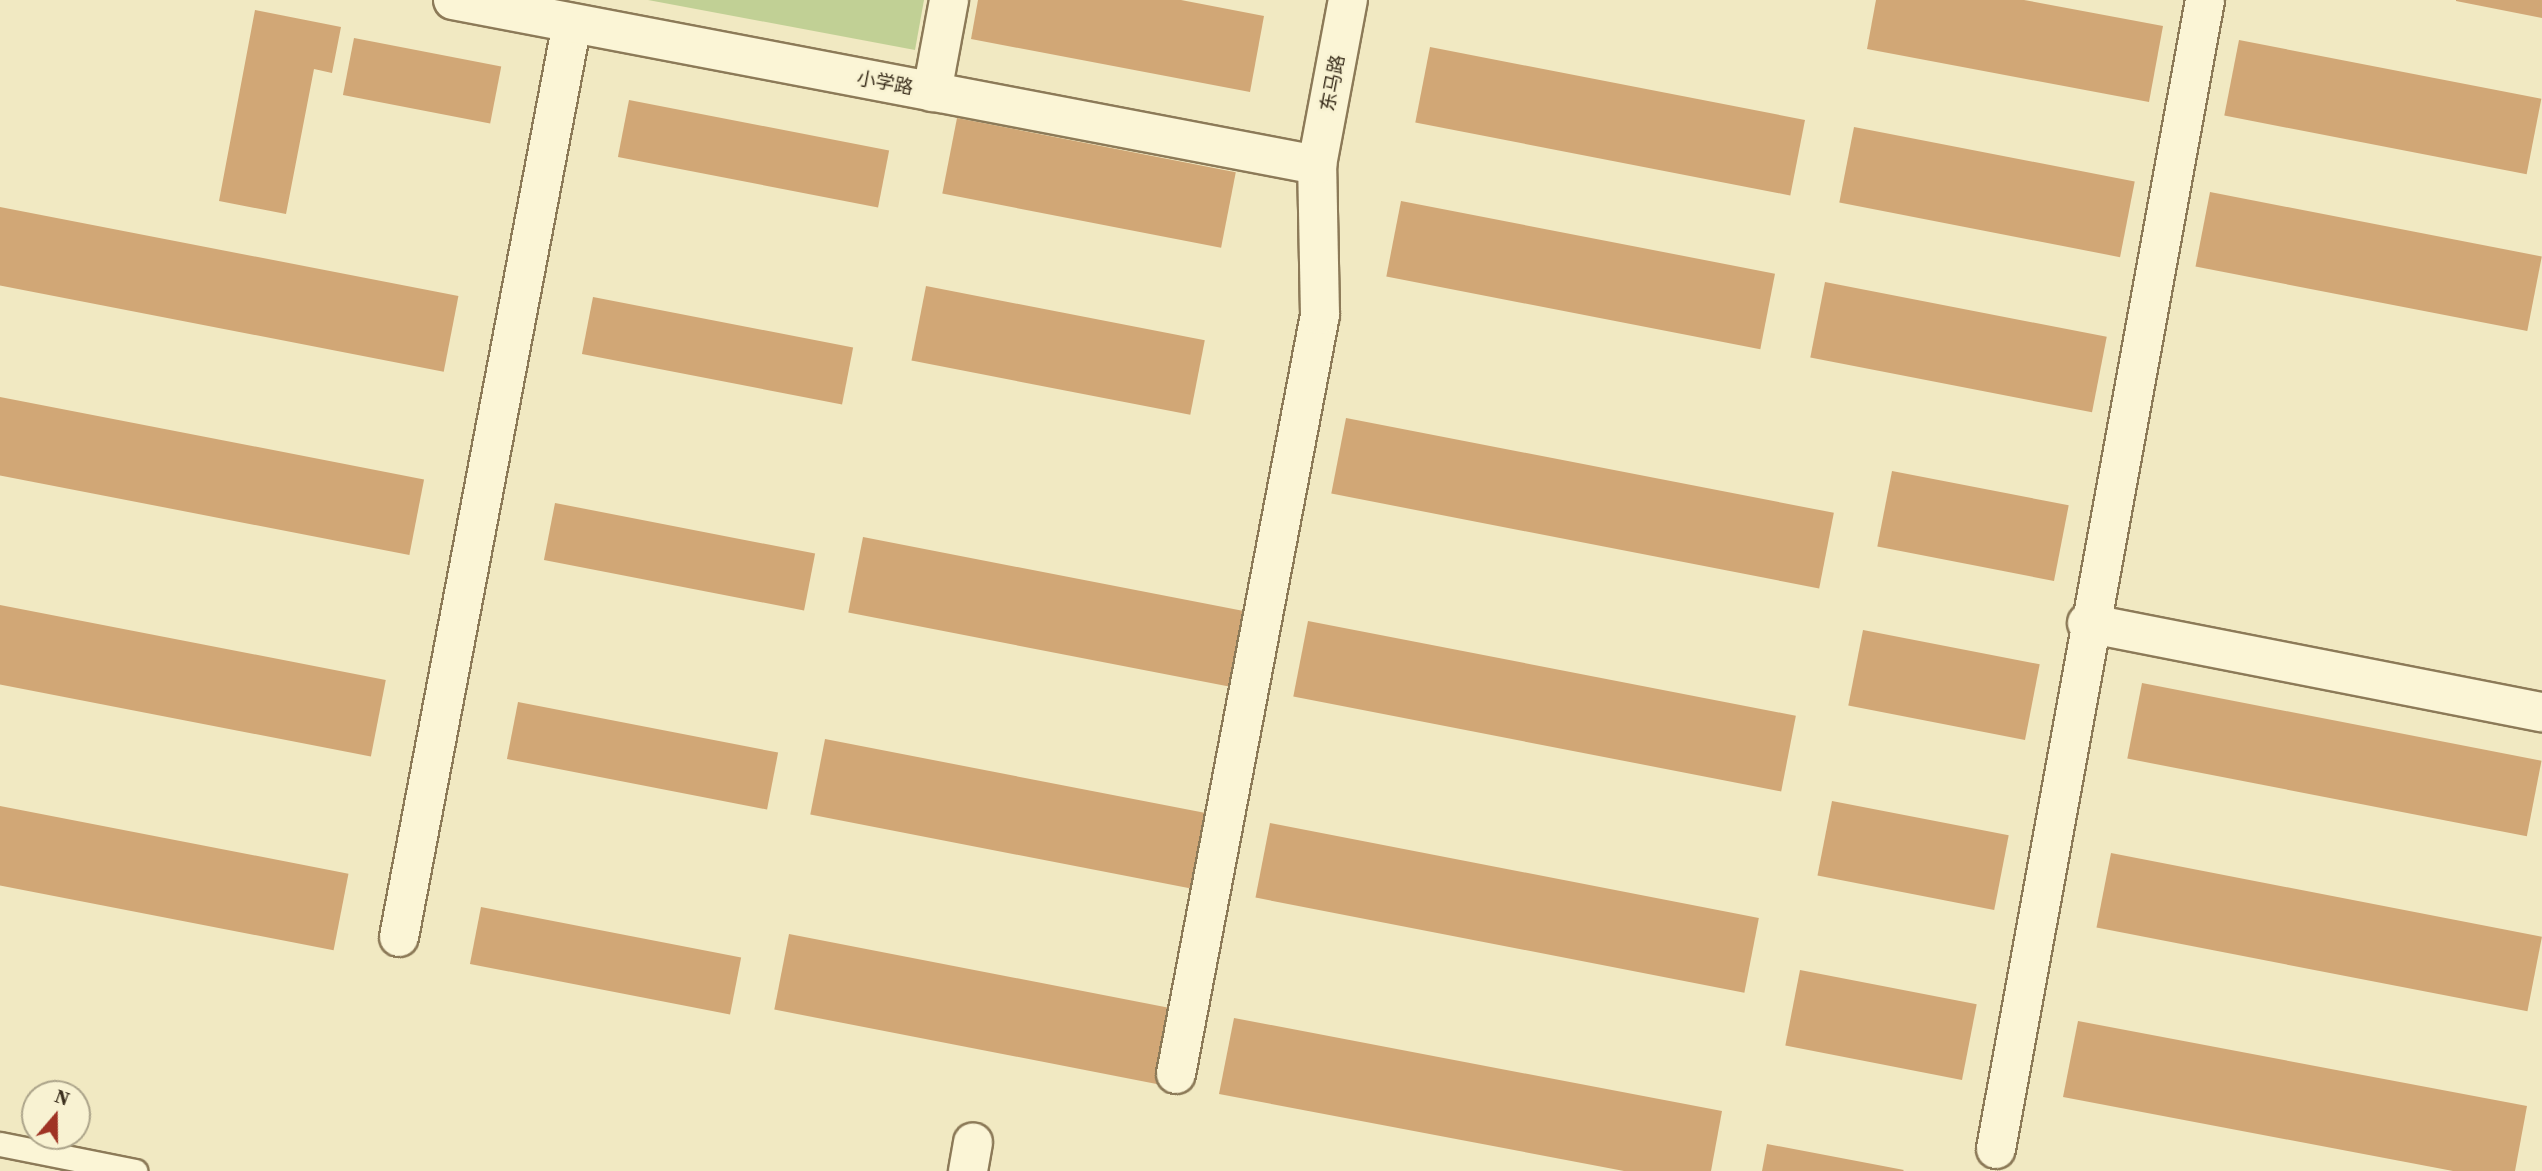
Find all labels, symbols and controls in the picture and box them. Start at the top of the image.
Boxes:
street label: 东马路 [1316,53,1350,113]
street label: 小学路 [855,66,915,100]
north arrow [21,1080,91,1150]
text: N [52,1083,73,1112]

